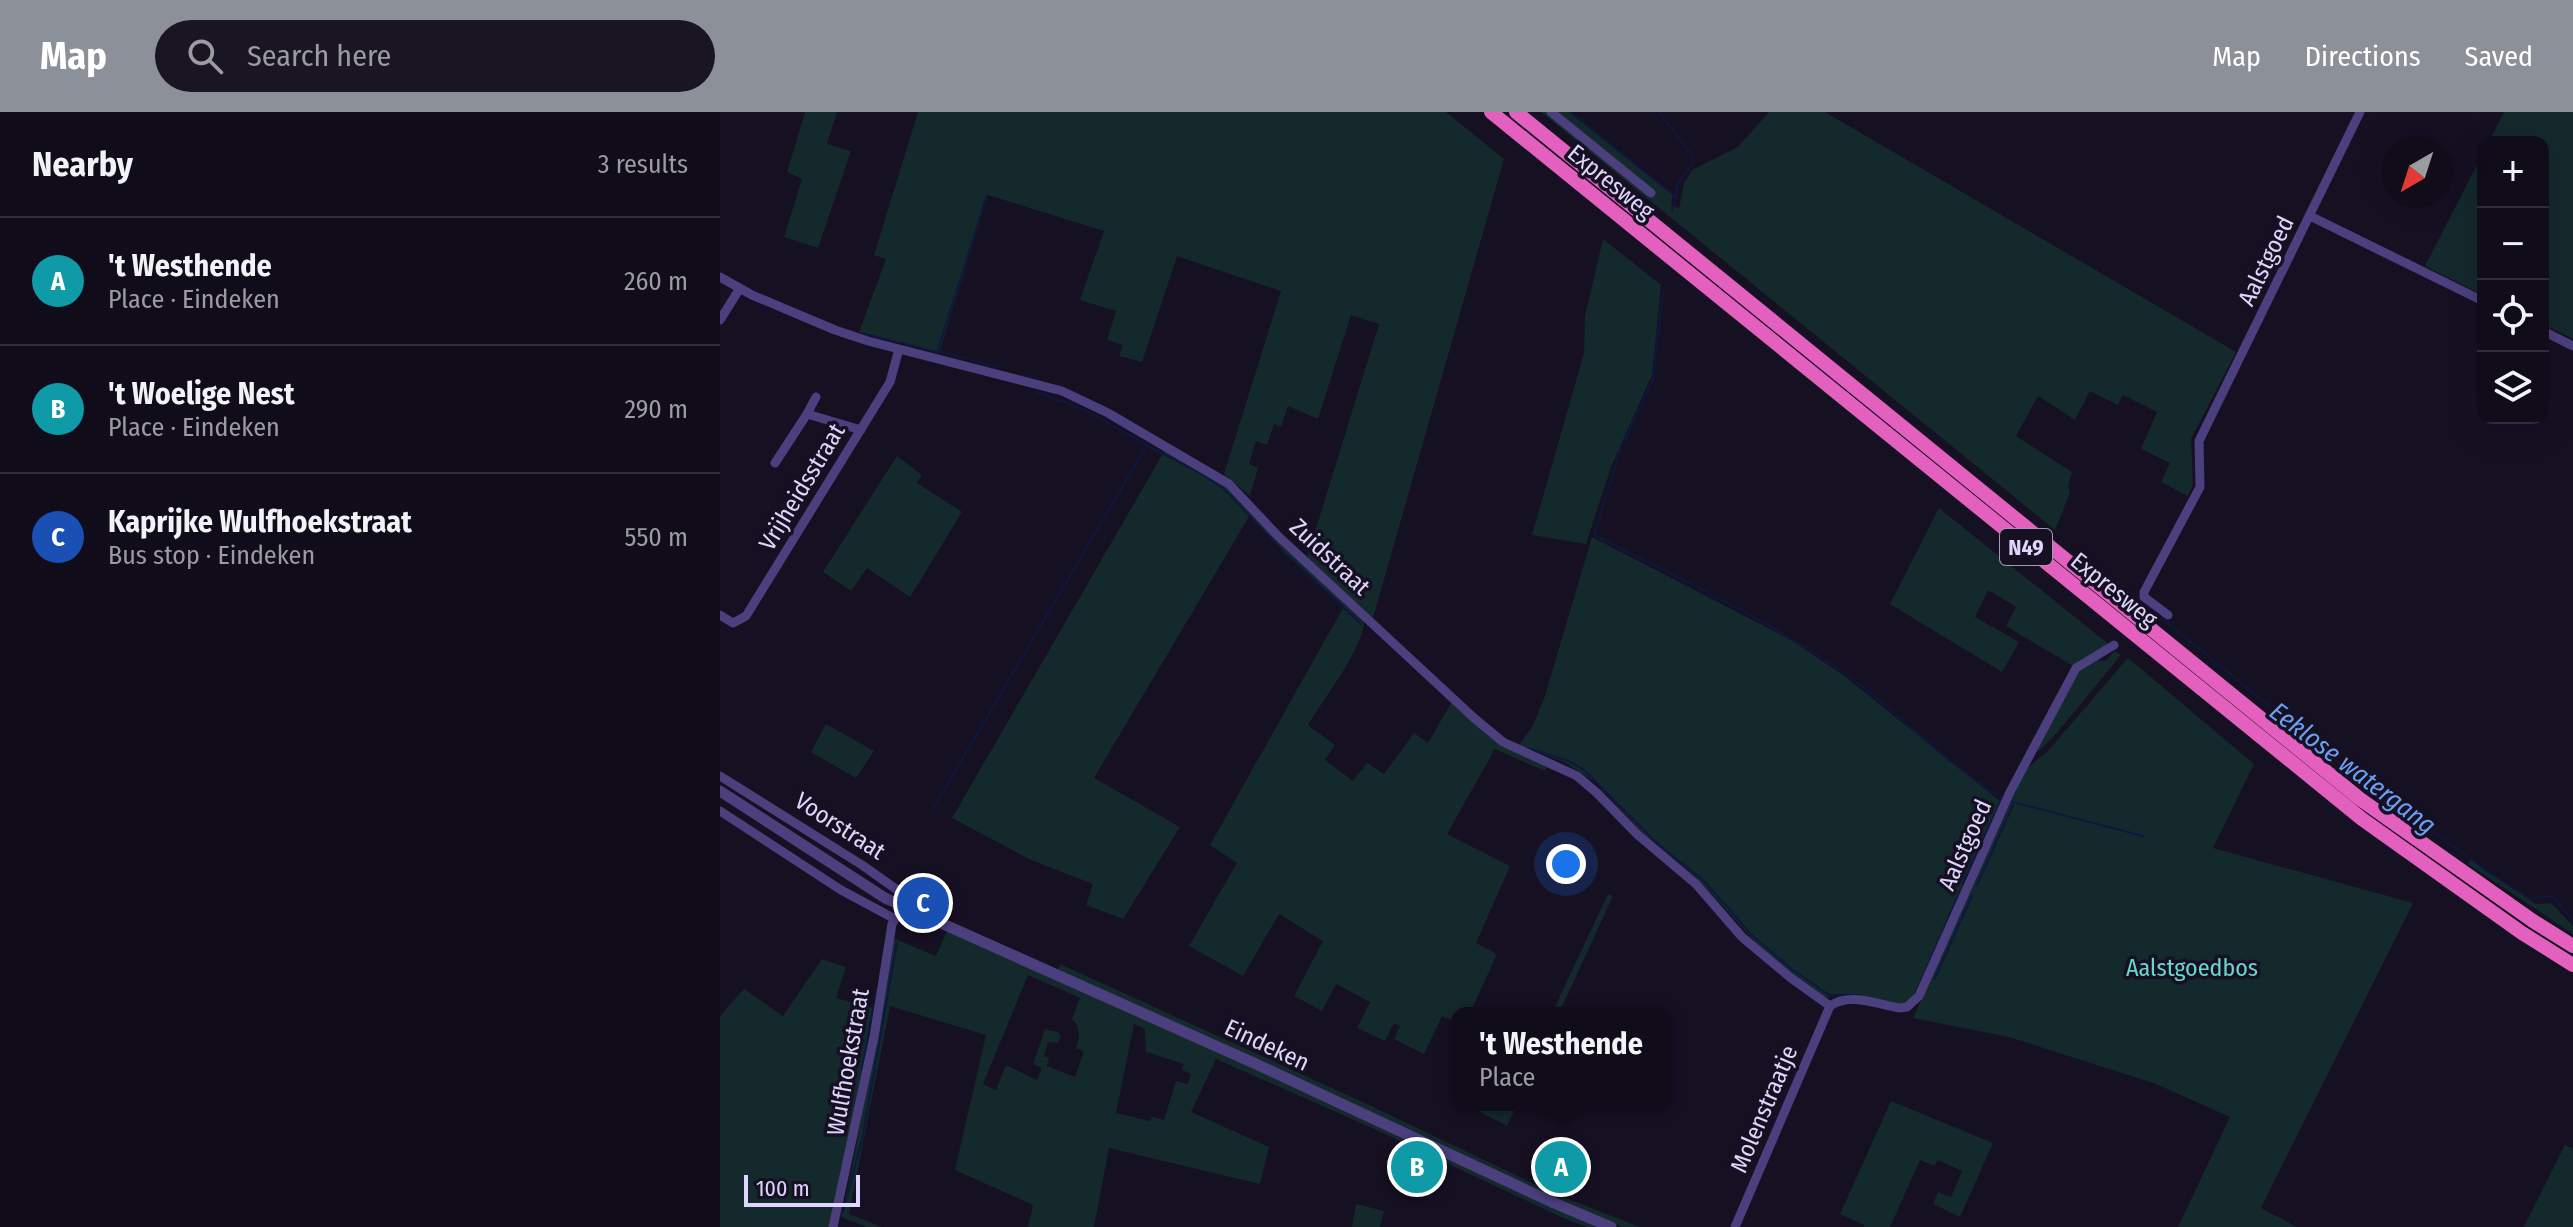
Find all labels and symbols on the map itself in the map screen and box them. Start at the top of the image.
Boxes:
north arrow [2381,136,2453,208]
street label: Expresweg [1562,139,1660,226]
street label: Aalstgoed [2232,212,2300,310]
street label: Vrijheidsstraat [753,418,851,555]
street label: Zuidstraat [1284,513,1376,601]
road number: N49 [2000,529,2052,565]
street label: Expresweg [2065,547,2163,634]
water label: Eeklose watergang [2264,696,2442,841]
street label: Voorstraat [790,787,890,866]
street label: Aalstgoed [1933,795,1997,895]
your location [1546,844,1586,884]
pin: C [897,873,949,933]
park label: Aalstgoedbos [2126,954,2258,982]
street label: Wulfhoekstraat [821,986,875,1138]
street label: Eindeken [1220,1013,1314,1077]
street label: Molenstraatje [1725,1041,1803,1177]
pin: B [1391,1137,1443,1197]
pin: A [1535,1137,1587,1197]
scale bar [744,1171,860,1207]

